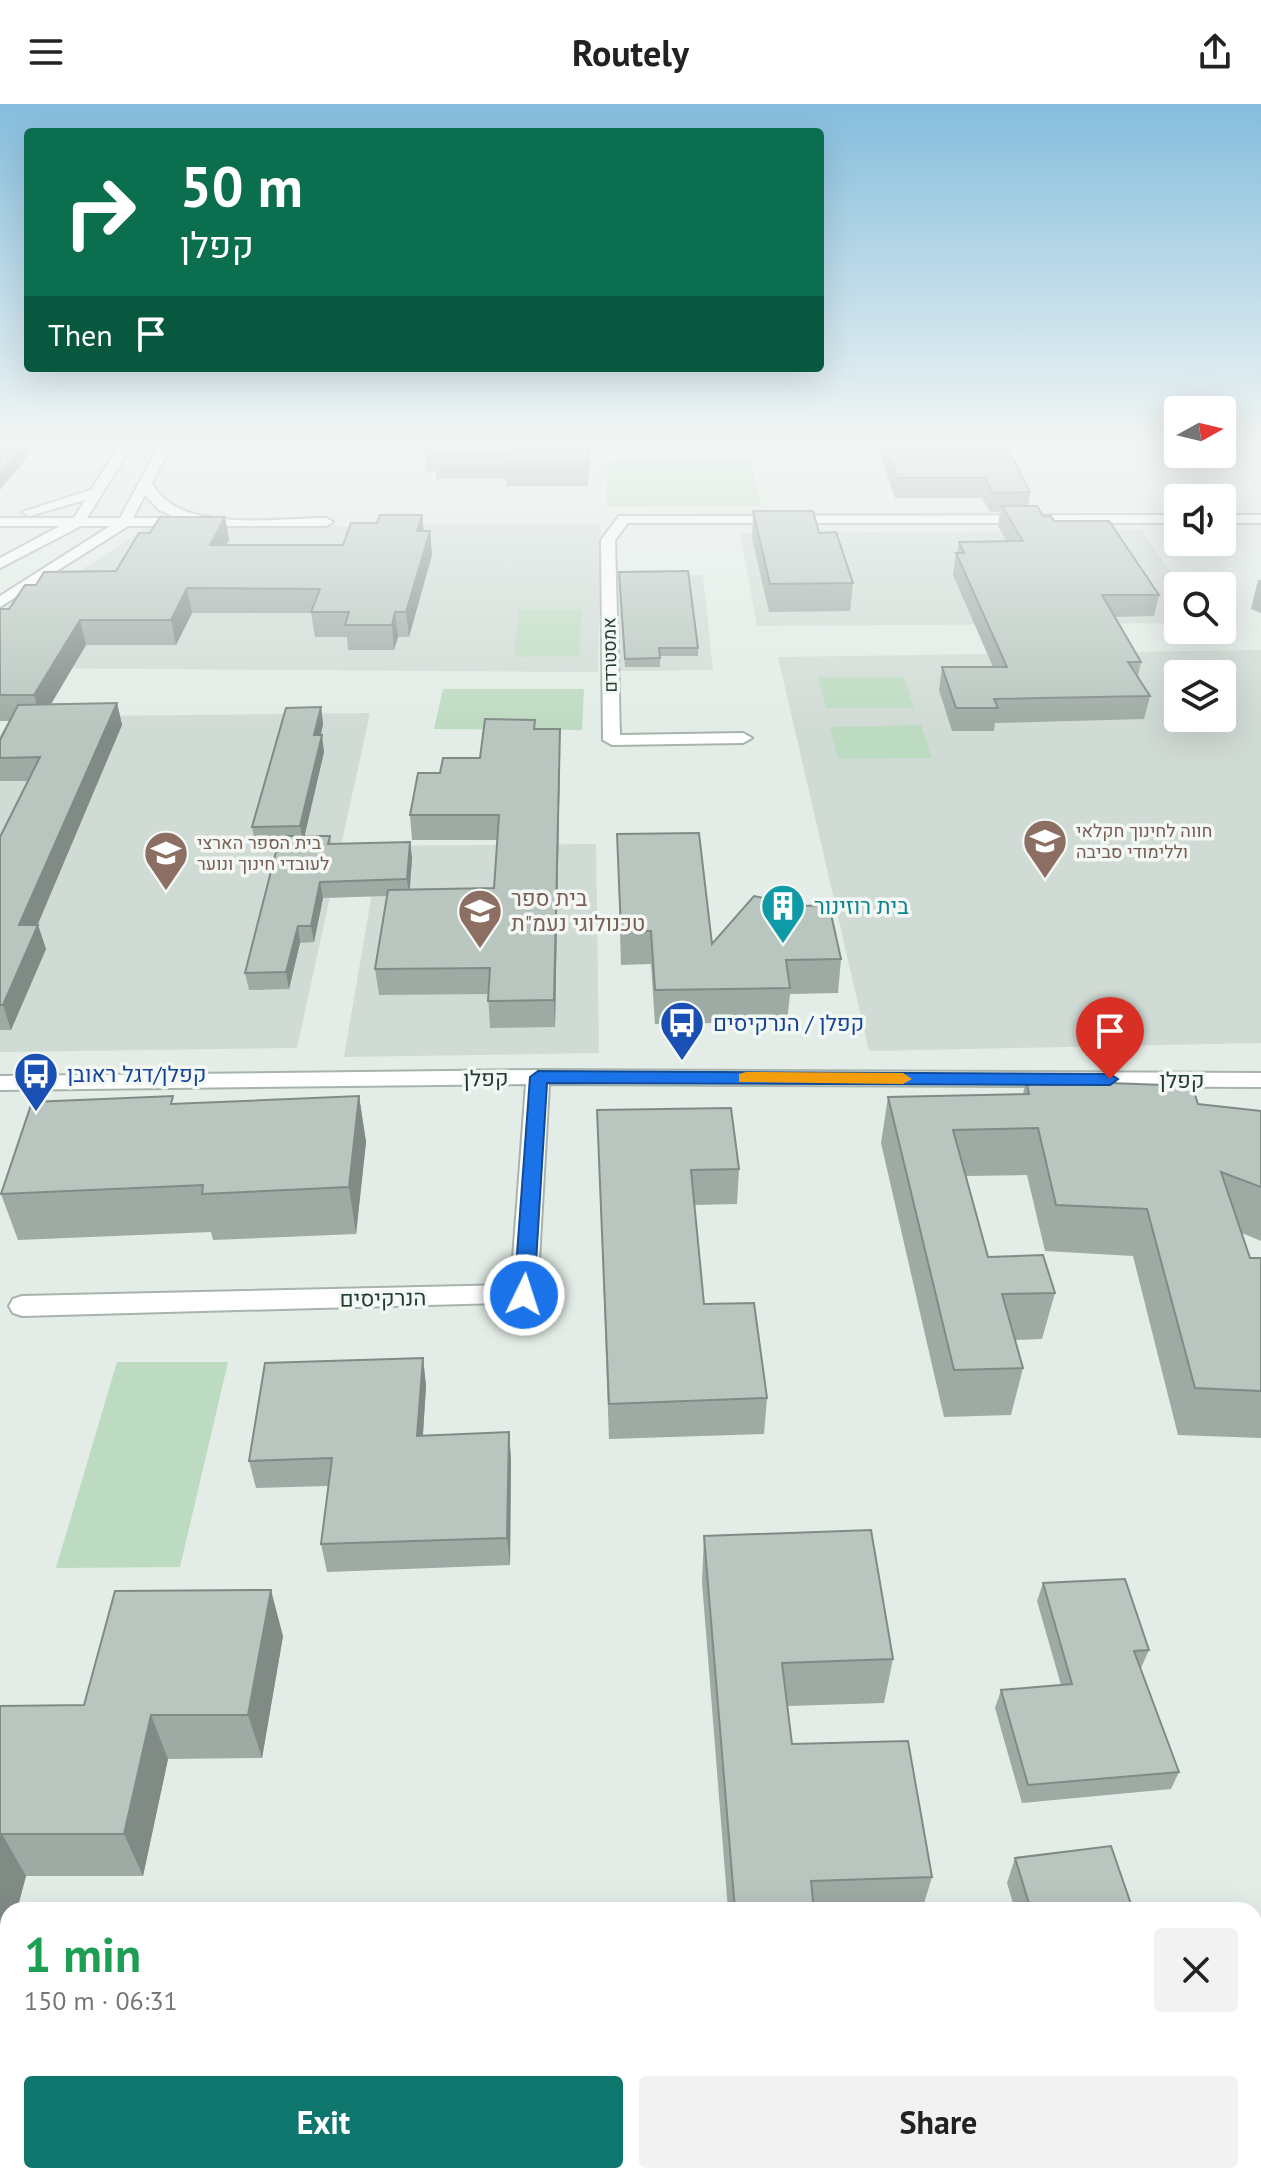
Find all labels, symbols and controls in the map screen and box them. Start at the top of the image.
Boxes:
text: Routely [572,29,689,76]
icon: menu [24,30,68,74]
icon: share [1193,30,1237,74]
text: 50 m [180,150,303,222]
icon: right [48,160,152,264]
text: קפלן [180,221,254,268]
icon: arrive [129,312,173,356]
text: Then [48,315,113,354]
north arrow [1164,396,1236,468]
map controls [1164,396,1236,732]
button: sound [1164,484,1236,556]
button: search [1164,572,1236,644]
street label: אמסטרדם [597,617,622,693]
button: layers [1164,660,1236,732]
school or university icon: חווה לחינוך חקלאי וללימודי סביבה [1021,817,1069,880]
place label: חווה לחינוך חקלאי וללימודי סביבה [1076,819,1212,863]
school or university icon: בית הספר הארצי לעובדי חינוך ונוער [142,829,190,892]
place label: בית הספר הארצי לעובדי חינוך ונוער [197,831,329,875]
building icon: בית רוזינור [759,882,807,945]
place label: בית ספר טכנולוגי נעמ"ת [511,884,645,937]
school or university icon: בית ספר טכנולוגי נעמ"ת [456,887,504,950]
place label: בית רוזינור [814,892,909,920]
pin [1076,997,1144,1079]
bus stop icon: קפלן / הנרקיסים [658,999,706,1062]
place label: קפלן / הנרקיסים [713,1009,864,1037]
icon: arrive [1088,1009,1132,1053]
bus stop icon: קפלן/דגל ראובן [12,1050,60,1113]
place label: קפלן/דגל ראובן [67,1060,206,1088]
street label: קפלן [463,1064,509,1092]
street label: קפלן [1159,1066,1205,1094]
position arrow [482,1253,566,1337]
street label: הנרקיסים [339,1283,427,1313]
text: 1 min [24,1923,141,1985]
button: close [1154,1928,1238,2012]
text: 150 m · 06:31 [24,1984,178,2017]
button: Exit [24,2076,623,2168]
button: Share [639,2076,1238,2168]

